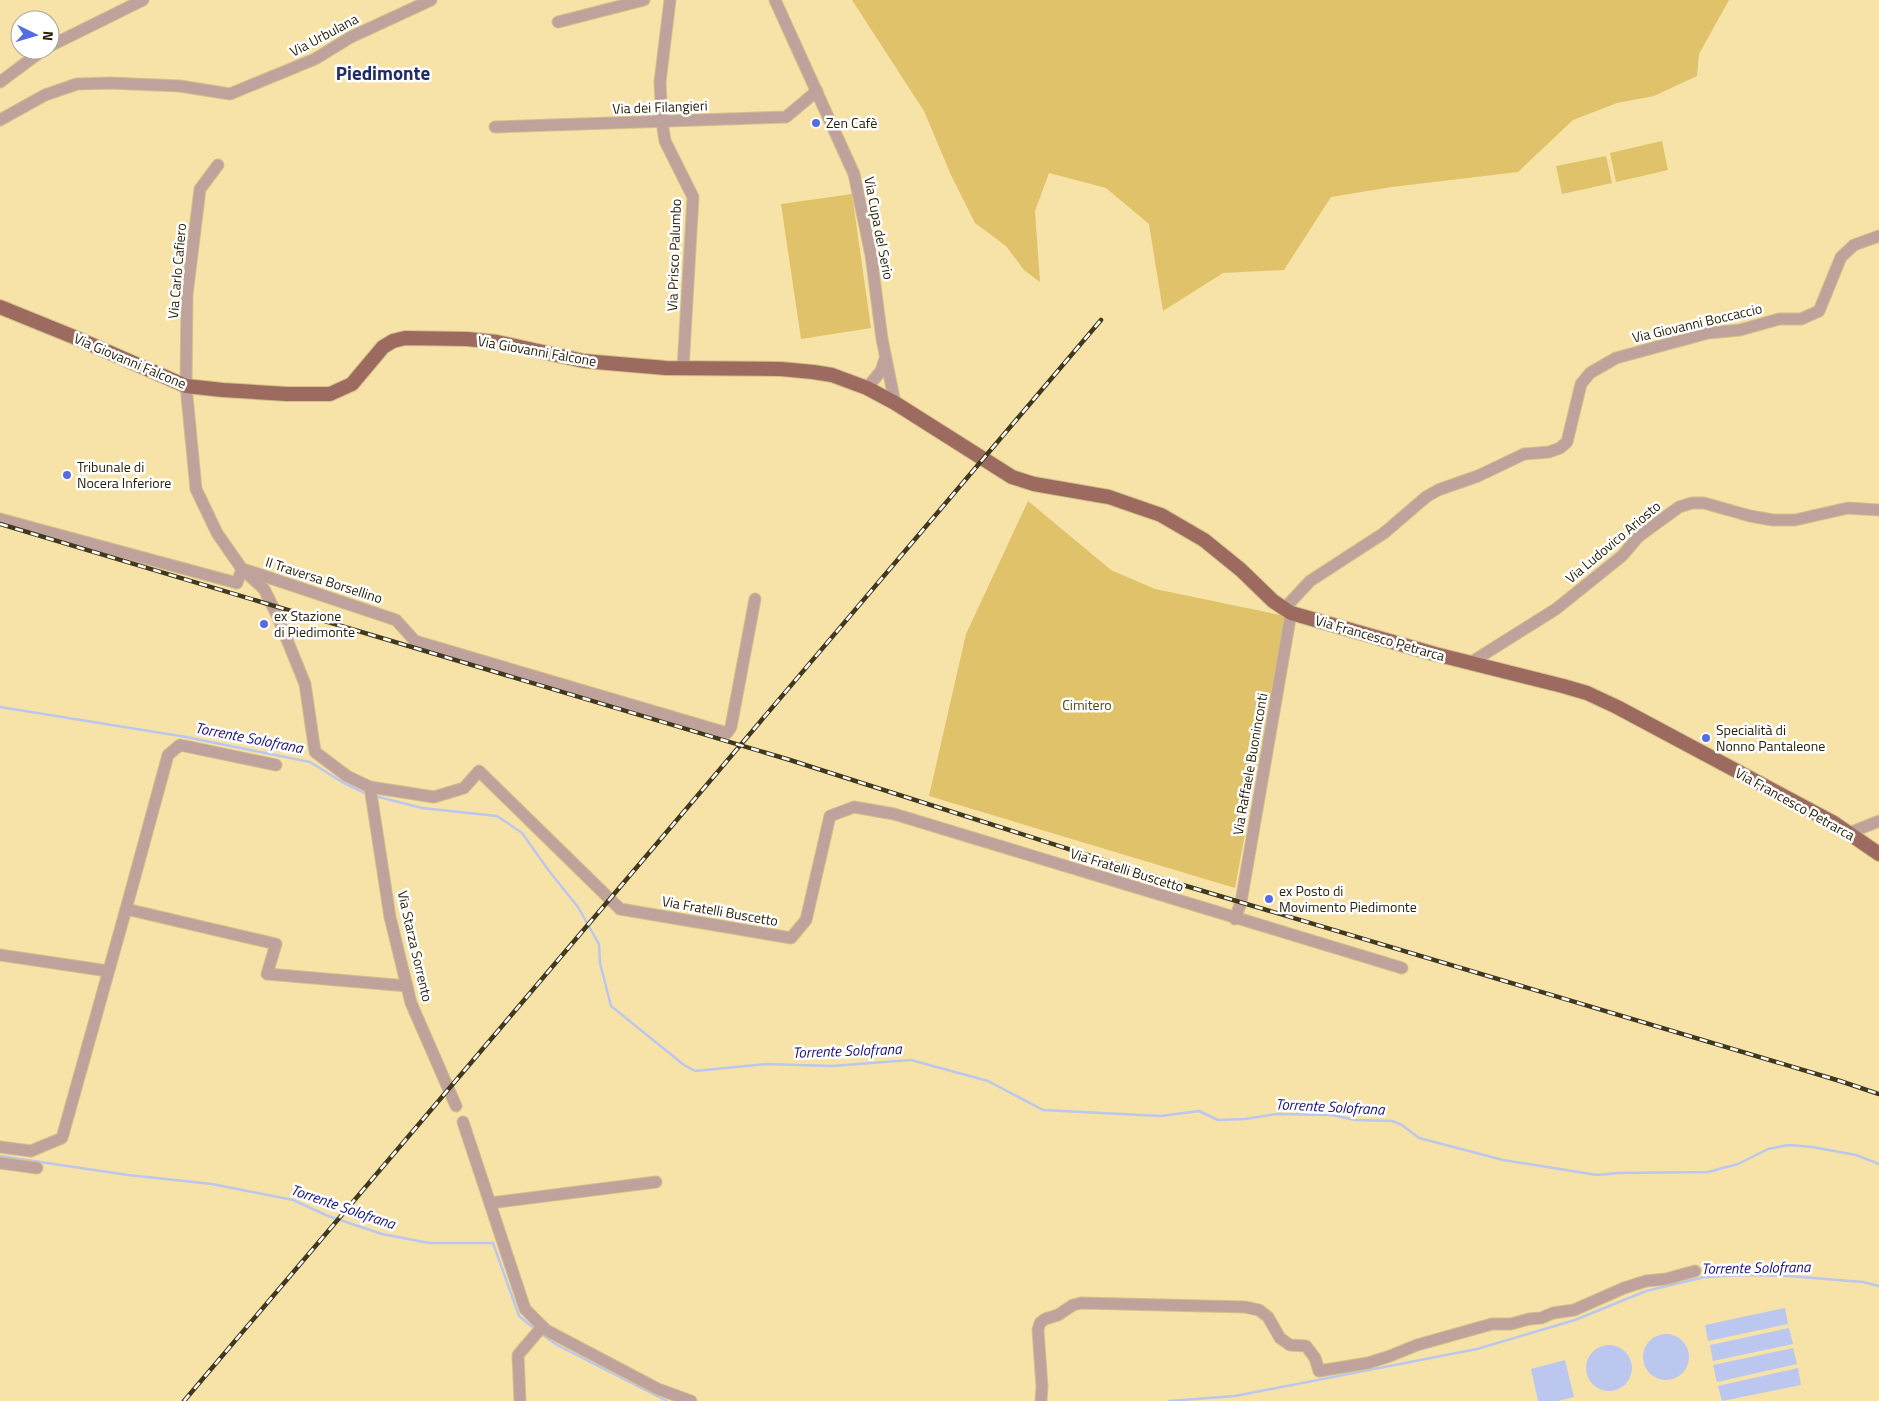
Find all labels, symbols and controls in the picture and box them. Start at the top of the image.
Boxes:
street label: Via Urbulana [286,8,362,61]
north arrow [10,10,60,60]
text: N [38,30,59,42]
district label: Piedimonte [336,58,430,87]
street label: Via dei Filangieri [612,94,708,119]
place label: Zen Cafè [826,112,877,133]
marker: Zen Cafè [810,117,822,129]
street label: Via Cupa del Serio [859,175,900,281]
street label: Via Prisco Palumbo [661,198,686,312]
street label: Via Carlo Cafiero [162,222,191,320]
street label: Via Giovanni Boccaccio [1630,297,1764,348]
street label: Via Giovanni Falcone [71,327,190,394]
street label: Via Giovanni Falcone [476,330,598,371]
place label: Tribunale di Nocera Inferiore [77,456,171,493]
marker: Tribunale di Nocera Inferiore [61,469,73,481]
street label: Via Ludovico Ariosto [1560,495,1665,588]
street label: II Traversa Borsellino [263,551,385,608]
place label: ex Stazione di Piedimonte [274,605,355,642]
street label: Via Francesco Petrarca [1313,609,1447,666]
marker: ex Stazione di Piedimonte [258,618,270,630]
street label: Via Raffaele Buoninconti [1227,691,1272,837]
park label: Cimitero [1062,694,1112,715]
water label: Torrente Solofrana [193,716,306,759]
place label: Specialità di Nonno Pantaleone [1716,719,1825,756]
marker: Specialità di Nonno Pantaleone [1700,732,1712,744]
street label: Via Francesco Petrarca [1732,762,1859,845]
street label: Via Fratelli Buscetto [1068,842,1186,897]
place label: ex Posto di Movimento Piedimonte [1279,880,1417,917]
street label: Via Starza Sorrento [393,888,438,1003]
street label: Via Fratelli Buscetto [660,890,780,931]
marker: ex Posto di Movimento Piedimonte [1263,893,1275,905]
water label: Torrente Solofrana [792,1037,903,1064]
water label: Torrente Solofrana [1275,1092,1387,1121]
water label: Torrente Solofrana [288,1178,400,1236]
water label: Torrente Solofrana [1701,1255,1812,1280]

